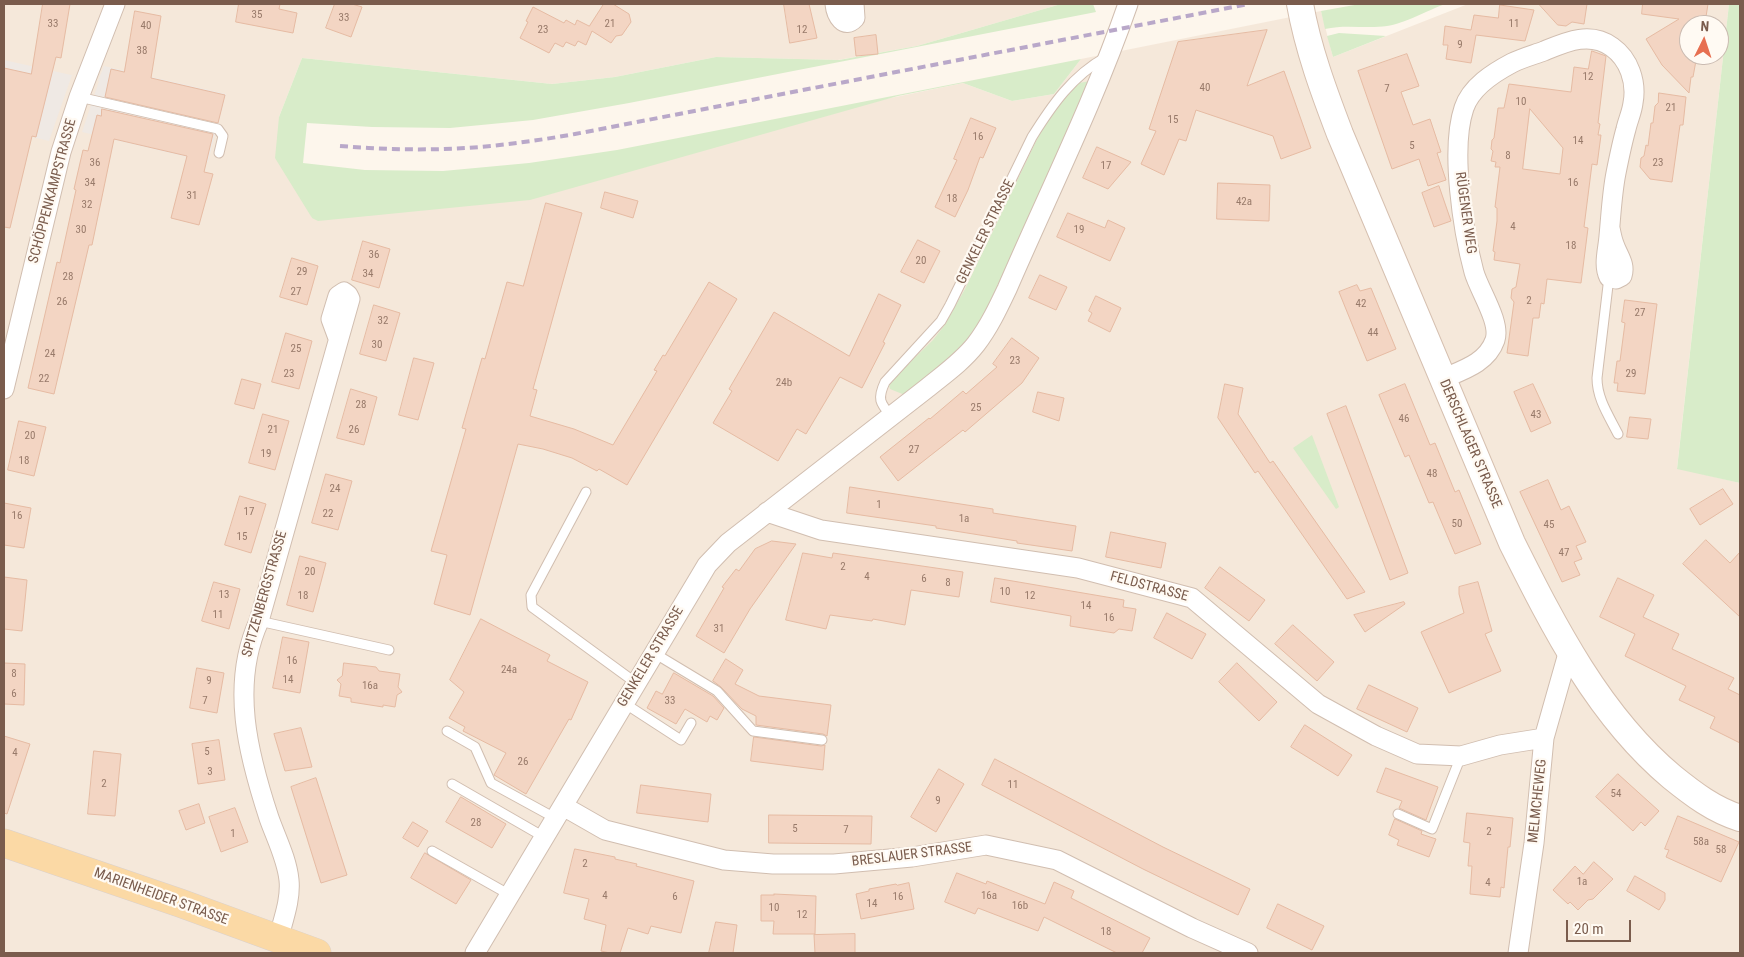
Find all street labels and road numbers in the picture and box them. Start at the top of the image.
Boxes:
street label: SCHÖPPENKAMPSTRASSE [26,117,80,265]
street label: RÜGENER WEG [1451,171,1479,255]
street label: GENKELER STRASSE [953,177,1019,287]
street label: DERSCHLAGER STRASSE [1435,377,1505,511]
street label: SPITZENBERGSTRASSE [239,529,291,659]
street label: FELDSTRASSE [1108,569,1190,605]
street label: GENKELER STRASSE [614,604,688,710]
street label: MELMCHEWEG [1525,758,1551,844]
street label: BRESLAUER STRASSE [851,839,973,871]
street label: MARIENHEIDER STRASSE [92,865,230,929]

